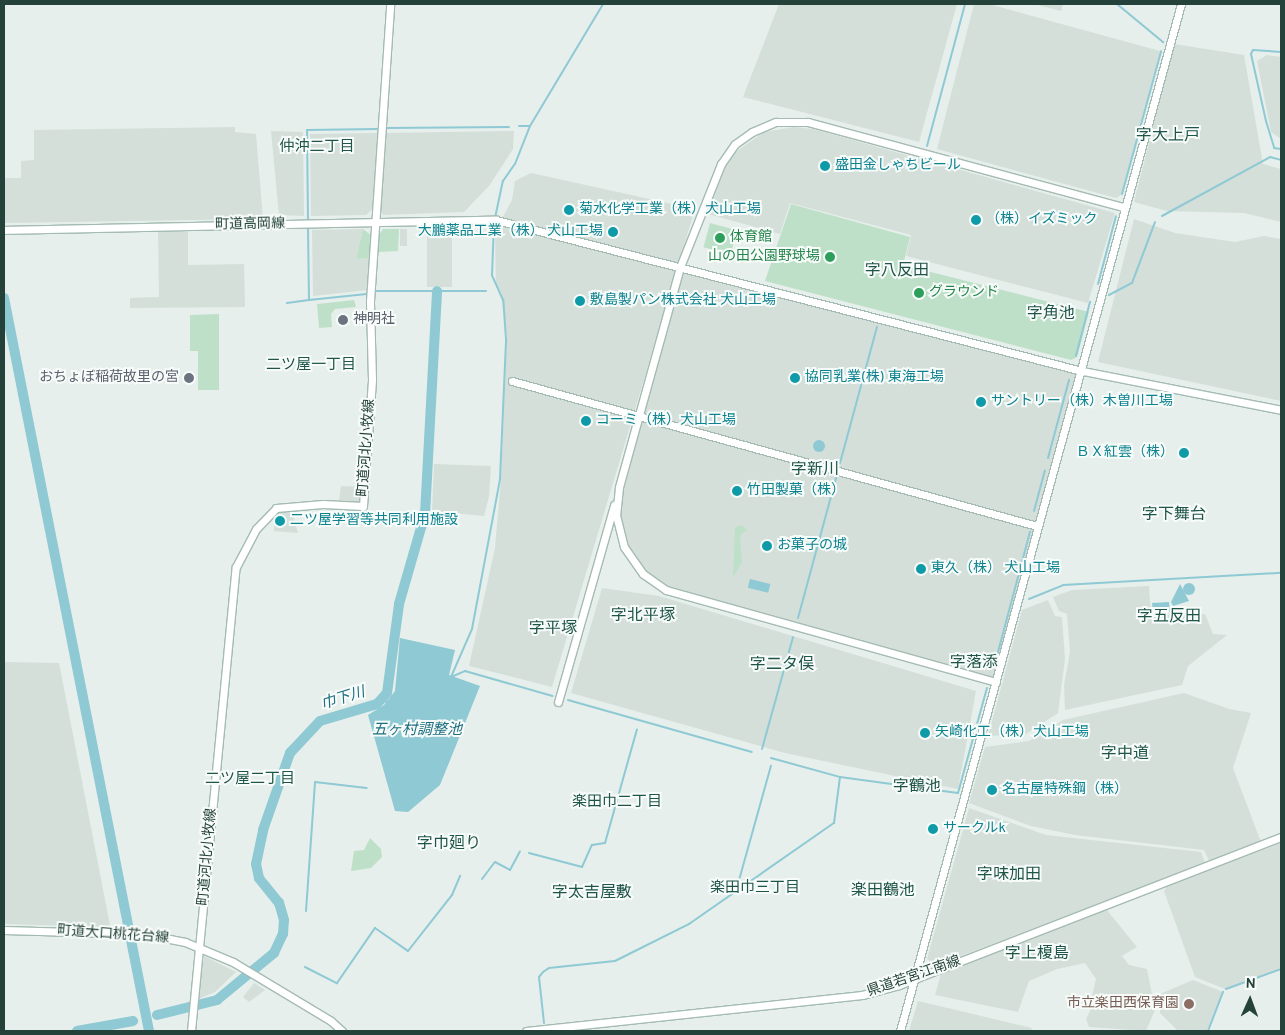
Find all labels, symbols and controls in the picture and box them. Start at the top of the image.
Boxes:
district label: 字大上戸 [1136,126,1200,146]
district label: 仲沖二丁目 [280,139,354,157]
place label: 盛田金しゃちビール [835,158,961,174]
marker: 盛田金しゃちビール [819,160,831,172]
place label: 菊水化学工業（株）犬山工場 [579,202,761,218]
marker: 菊水化学工業（株）犬山工場 [563,204,575,216]
place label: （株）イズミック [986,212,1098,228]
marker: （株）イズミック [970,214,982,226]
street label: 町道高岡線 [215,216,285,234]
place label: 大鵬薬品工業（株） 犬山工場 [418,224,603,240]
marker: 大鵬薬品工業（株） 犬山工場 [607,226,619,238]
place label: 体育館 [730,230,772,246]
marker: 体育館 [714,232,726,244]
place label: 山の田公園野球場 [708,249,820,265]
marker: 山の田公園野球場 [824,251,836,263]
district label: 字八反田 [865,261,929,281]
place label: グラウンド [929,285,999,301]
marker: グラウンド [913,287,925,299]
place label: 敷島製パン株式会社 犬山工場 [590,293,775,309]
marker: 敷島製パン株式会社 犬山工場 [574,295,586,307]
district label: 字角池 [1027,304,1075,324]
place label: 神明社 [353,312,395,328]
marker: 神明社 [337,314,349,326]
district label: 二ツ屋一丁目 [266,357,356,375]
place label: おちょぼ稲荷故里の宮 [39,370,179,386]
place label: 協同乳業(株) 東海工場 [805,370,944,386]
marker: おちょぼ稲荷故里の宮 [183,372,195,384]
marker: 協同乳業(株) 東海工場 [789,372,801,384]
place label: サントリー（株）木曽川工場 [991,394,1173,410]
marker: サントリー（株）木曽川工場 [975,396,987,408]
street label: 町道河北小牧線 [355,399,379,497]
place label: コーミ（株）犬山工場 [596,413,736,429]
marker: コーミ（株）犬山工場 [580,415,592,427]
place label: ＢＸ紅雲（株） [1076,445,1174,461]
marker: ＢＸ紅雲（株） [1178,447,1190,459]
district label: 字新川 [791,460,839,480]
place label: 竹田製菓（株） [747,483,845,499]
marker: 竹田製菓（株） [731,485,743,497]
district label: 字下舞台 [1142,505,1206,525]
place label: 二ツ屋学習等共同利用施設 [290,513,458,529]
marker: 二ツ屋学習等共同利用施設 [274,515,286,527]
place label: お菓子の城 [777,538,847,554]
marker: お菓子の城 [761,540,773,552]
place label: 東久（株） 犬山工場 [931,561,1060,577]
marker: 東久（株） 犬山工場 [915,563,927,575]
district label: 字北平塚 [611,606,675,626]
district label: 字五反田 [1137,607,1201,627]
district label: 字平塚 [529,619,577,639]
district label: 字落添 [950,653,998,673]
district label: 字二タ俣 [750,655,814,675]
water label: 巾下川 [319,684,367,714]
water label: 五ヶ村調整池 [372,722,462,740]
place label: 矢崎化工（株）犬山工場 [935,725,1089,741]
marker: 矢崎化工（株）犬山工場 [919,727,931,739]
district label: 字中道 [1101,744,1149,764]
district label: 二ツ屋二丁目 [205,771,295,789]
district label: 字鶴池 [893,777,941,797]
place label: 名古屋特殊鋼（株） [1002,782,1128,798]
marker: 名古屋特殊鋼（株） [986,784,998,796]
district label: 楽田巾二丁目 [572,794,662,812]
street label: 町道河北小牧線 [195,807,221,907]
place label: サークルk [943,821,1006,837]
marker: サークルk [927,823,939,835]
district label: 字巾廻り [417,834,481,854]
district label: 字味加田 [977,865,1041,885]
district label: 楽田巾三丁目 [710,880,800,898]
district label: 楽田鶴池 [851,881,915,901]
district label: 字太吉屋敷 [552,883,632,903]
street label: 町道大口桃花台線 [57,923,169,947]
district label: 字上榎島 [1005,944,1069,964]
street label: 県道若宮江南線 [865,953,963,1001]
north arrow [1225,975,1275,1025]
text: N [1245,976,1256,993]
place label: 市立楽田西保育園 [1067,996,1179,1012]
marker: 市立楽田西保育園 [1183,998,1195,1010]

